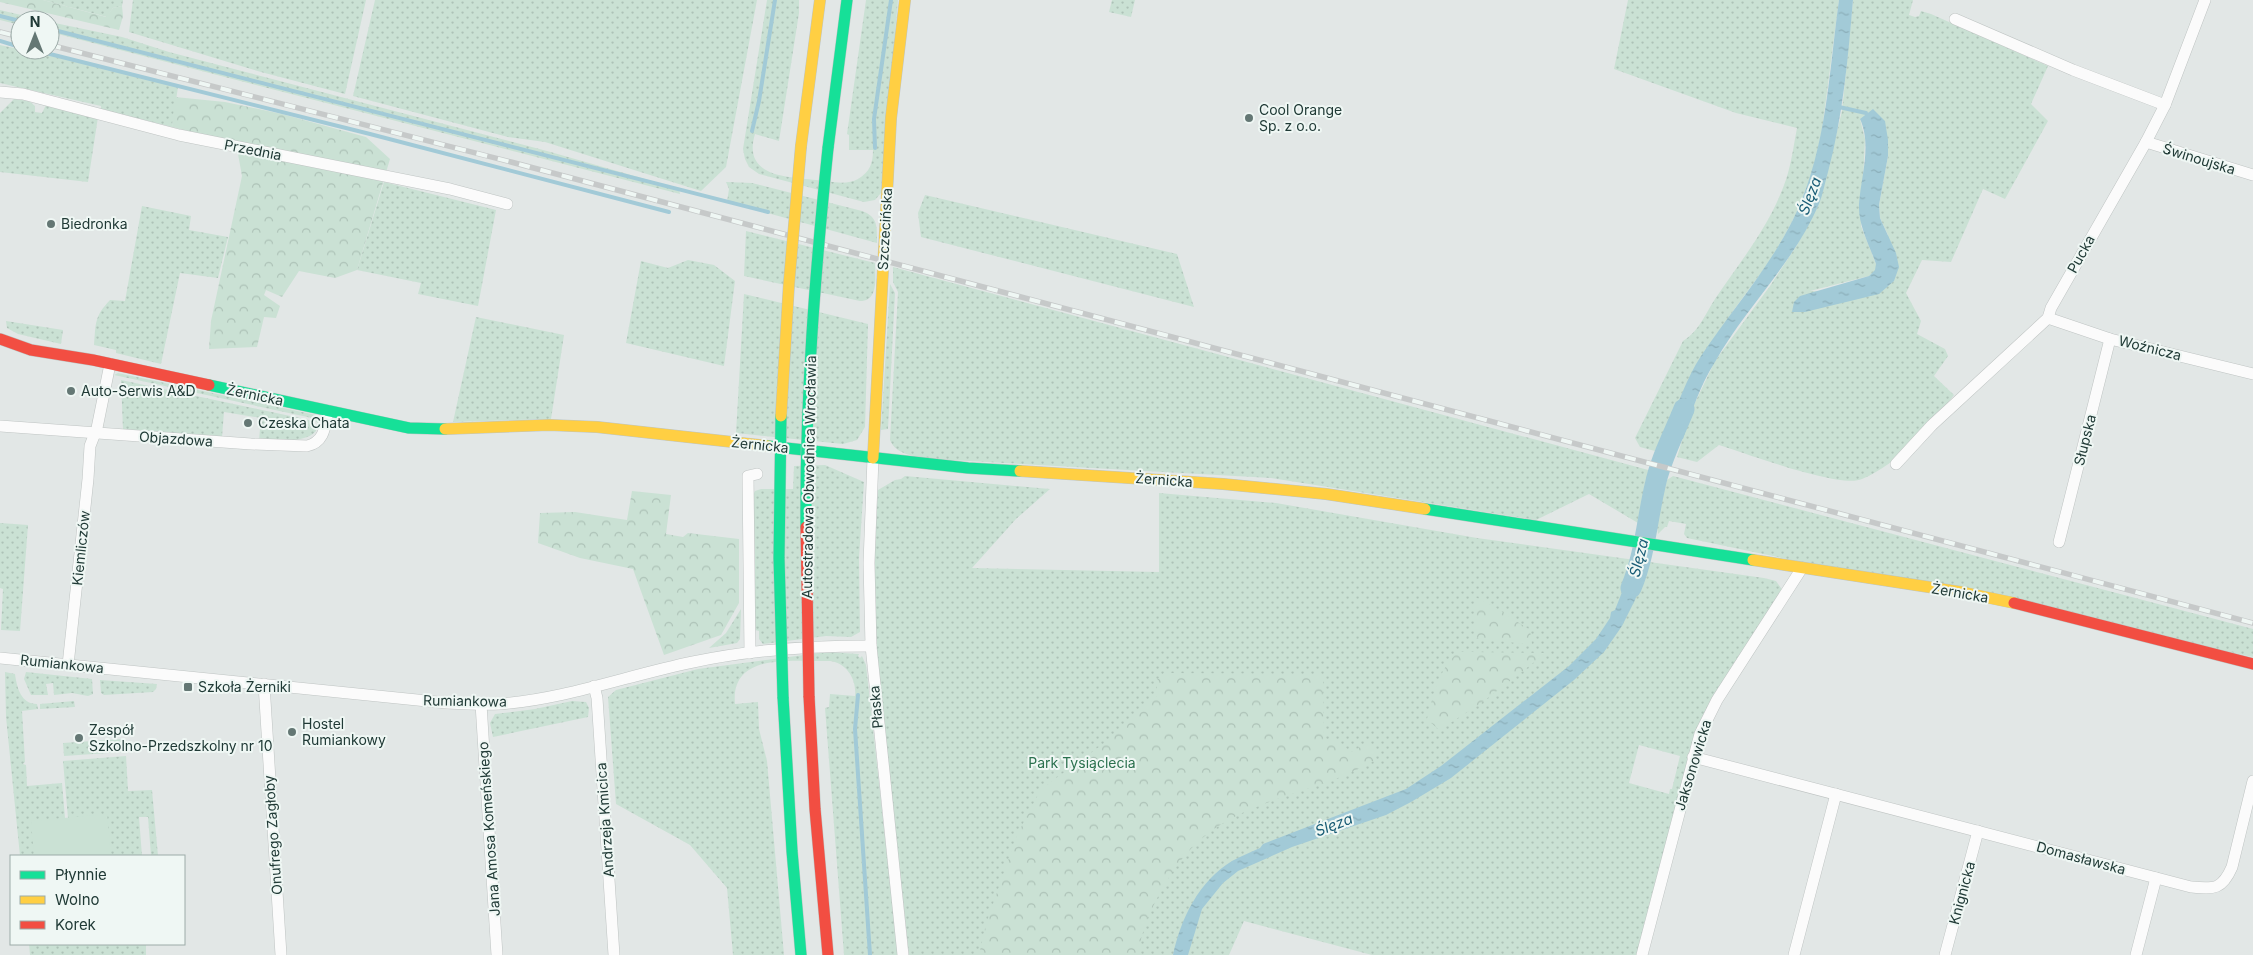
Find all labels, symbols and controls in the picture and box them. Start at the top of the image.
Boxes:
north arrow [10,10,60,60]
text: N [30,13,40,30]
place label: Cool Orange Sp. z o.o. [1259,101,1342,134]
marker: Cool Orange Sp. z o.o. [1243,112,1255,124]
street label: Przednia [223,136,283,163]
street label: Świnoujska [2161,139,2238,178]
water label: Ślęza [1794,174,1825,217]
street label: Szczecińska [874,187,895,271]
place label: Biedronka [61,215,128,232]
marker: Biedronka [45,218,57,230]
street label: Pucka [2063,232,2098,276]
street label: Woźnicza [2117,332,2183,364]
street label: Autostradowa Obwodnica Wrocławia [798,355,819,599]
street label: Żernicka [225,380,285,409]
place label: Auto-Serwis A&D [81,382,196,399]
marker: Auto-Serwis A&D [65,385,77,397]
street label: Słupska [2070,413,2099,467]
place label: Czeska Chata [258,414,350,431]
marker: Czeska Chata [242,417,254,429]
street label: Objazdowa [138,427,214,450]
street label: Żernicka [730,433,790,456]
street label: Żernicka [1135,469,1193,490]
street label: Kiemliczów [68,510,93,586]
water label: Ślęza [1625,537,1652,579]
street label: Żernicka [1930,579,1990,606]
street label: Rumiankowa [19,651,105,676]
place label: Szkoła Żerniki [198,678,291,695]
marker: Szkoła Żerniki [182,681,194,693]
street label: Płaska [865,685,886,729]
street label: Rumiankowa [423,691,507,710]
place label: Hostel Rumiankowy [302,715,386,748]
street label: Jaksonowicka [1671,717,1714,812]
place label: Zespół Szkolno-Przedszkolny nr 10 [89,721,273,754]
marker: Hostel Rumiankowy [286,726,298,738]
marker: Zespół Szkolno-Przedszkolny nr 10 [73,732,85,744]
street label: Jana Amosa Komeńskiego [474,741,503,917]
park label: Park Tysiąclecia [1028,754,1136,771]
street label: Andrzeja Kmicica [592,762,617,878]
street label: Onufrego Zagłoby [260,775,285,895]
water label: Ślęza [1312,809,1355,840]
street label: Domasławska [2035,837,2128,878]
legend [10,855,185,945]
street label: Knignicka [1945,859,1978,926]
text: Płynnie [55,865,107,884]
text: Wolno [55,890,100,909]
text: Korek [55,915,97,934]

